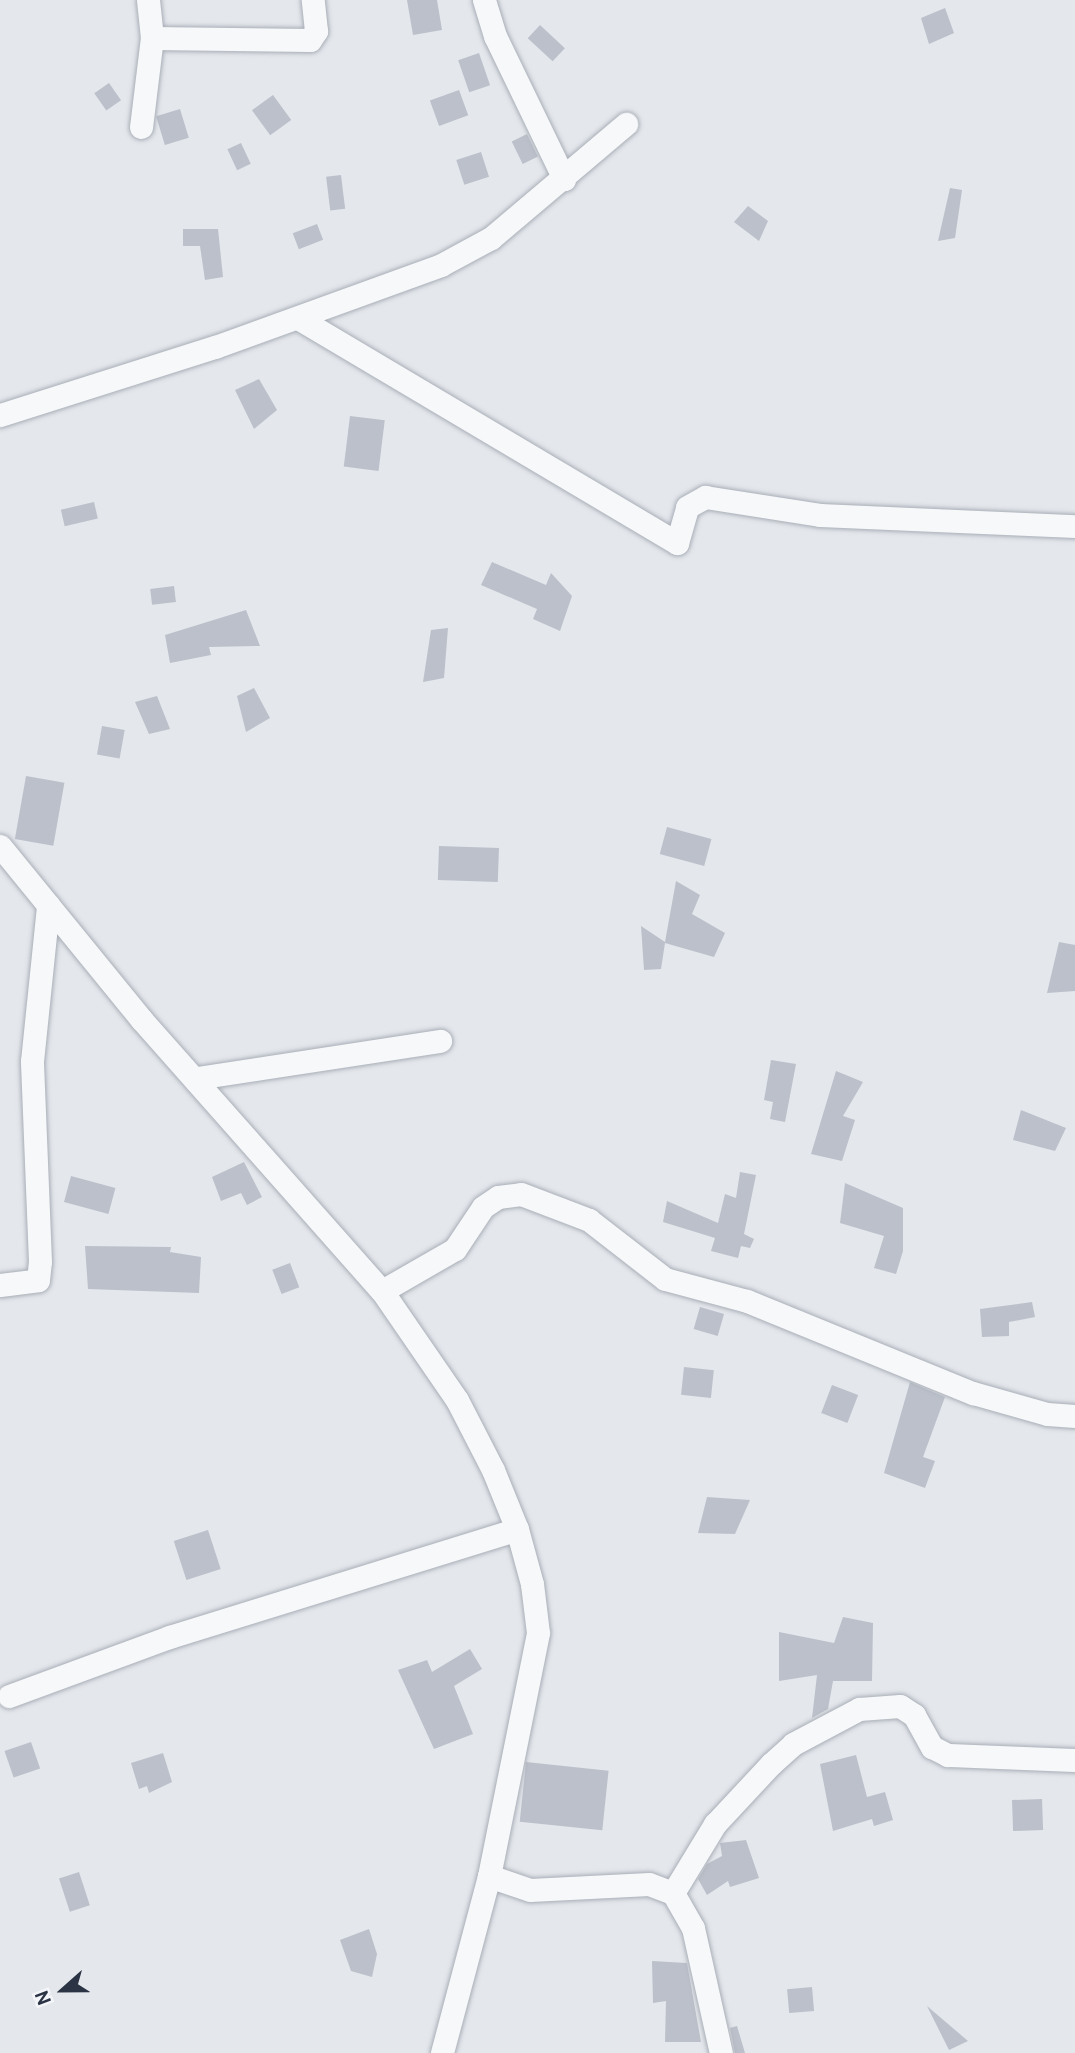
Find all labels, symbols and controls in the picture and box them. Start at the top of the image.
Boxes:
north arrow [28,1955,98,2025]
text: N [30,1987,56,2008]

